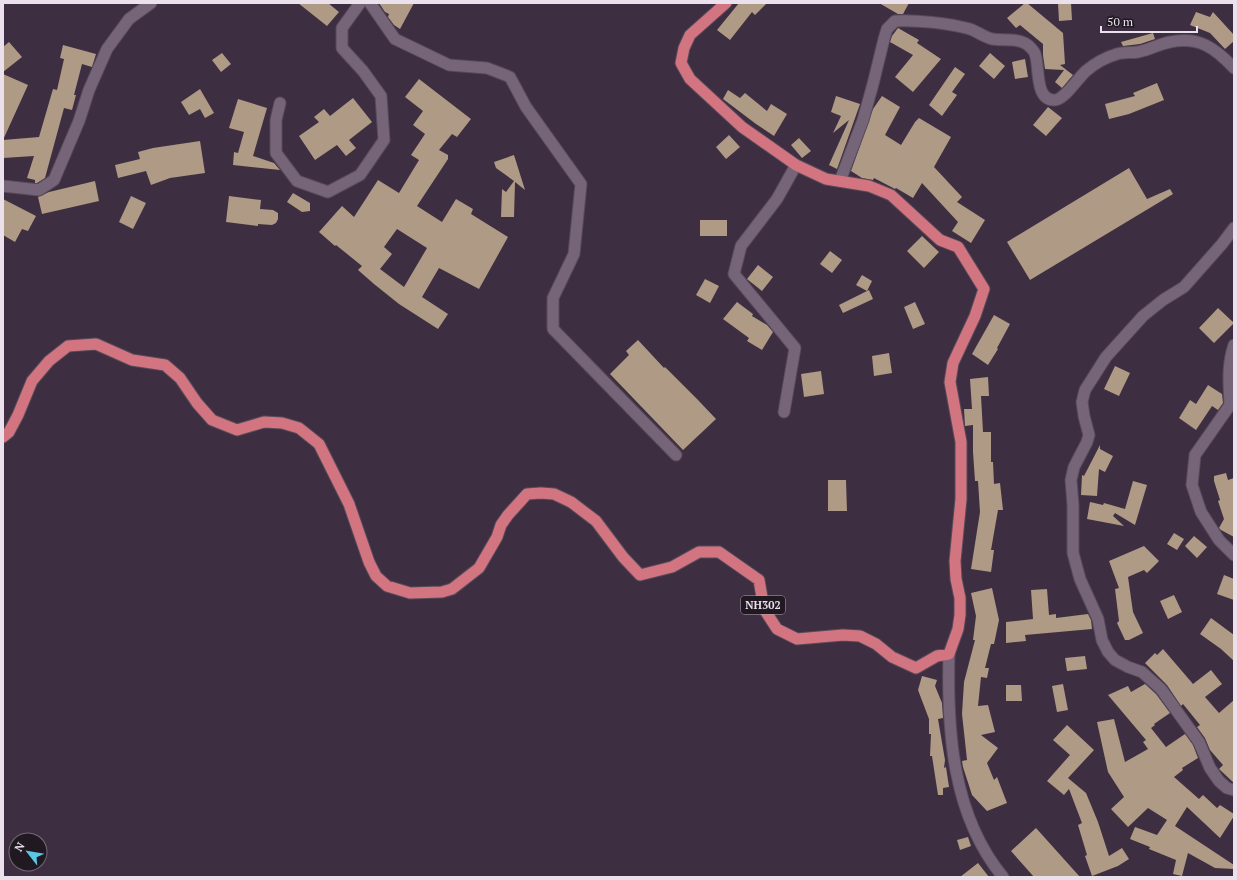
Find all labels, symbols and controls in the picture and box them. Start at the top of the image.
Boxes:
scale bar [1101,8,1197,34]
text: 50 m [1107,14,1134,29]
road number: NH302 [741,596,785,614]
north arrow [8,832,48,872]
text: N [11,839,28,854]

